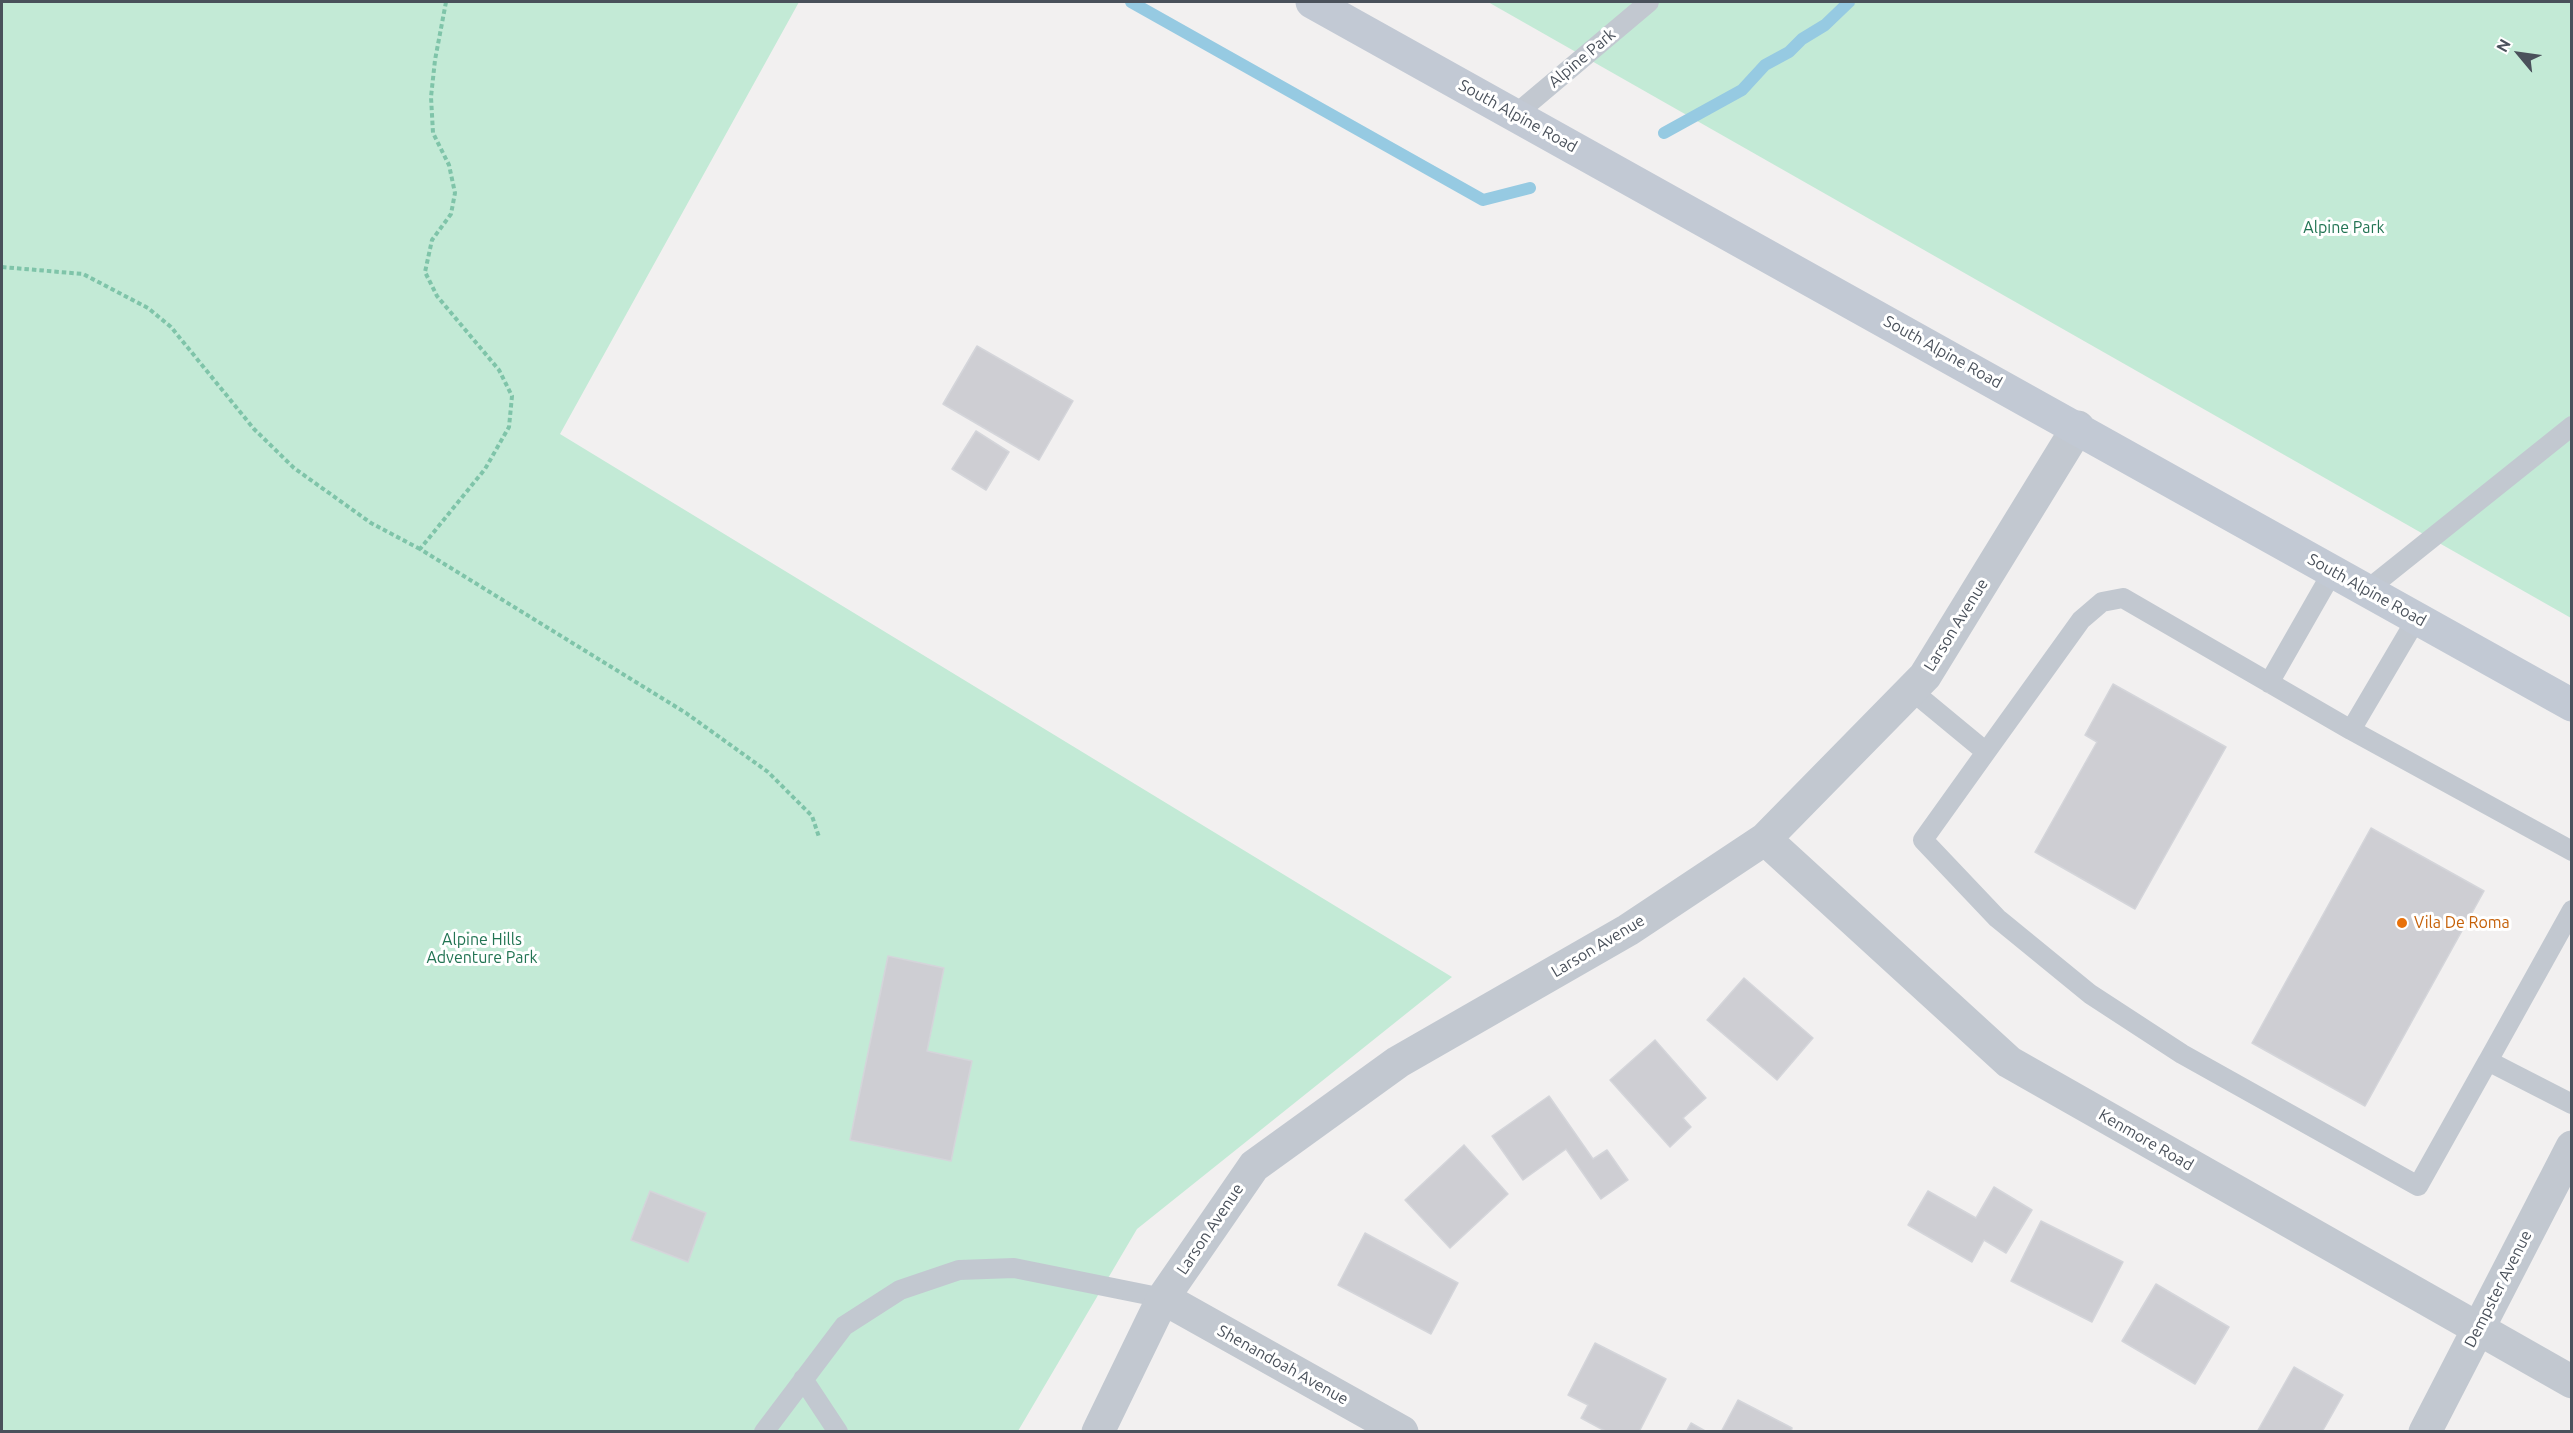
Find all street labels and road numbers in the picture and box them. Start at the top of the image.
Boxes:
street label: Alpine Park [1545,25,1619,91]
street label: South Alpine Road [1455,76,1581,156]
street label: South Alpine Road [1880,312,2006,392]
street label: South Alpine Road [2304,550,2430,630]
street label: Larson Avenue [1920,575,1992,675]
street label: Larson Avenue [1548,911,1648,981]
street label: Kenmore Road [2095,1105,2197,1175]
street label: Larson Avenue [1173,1180,1247,1278]
street label: Dempster Avenue [2460,1227,2536,1351]
street label: Shenandoah Avenue [1214,1321,1352,1409]

